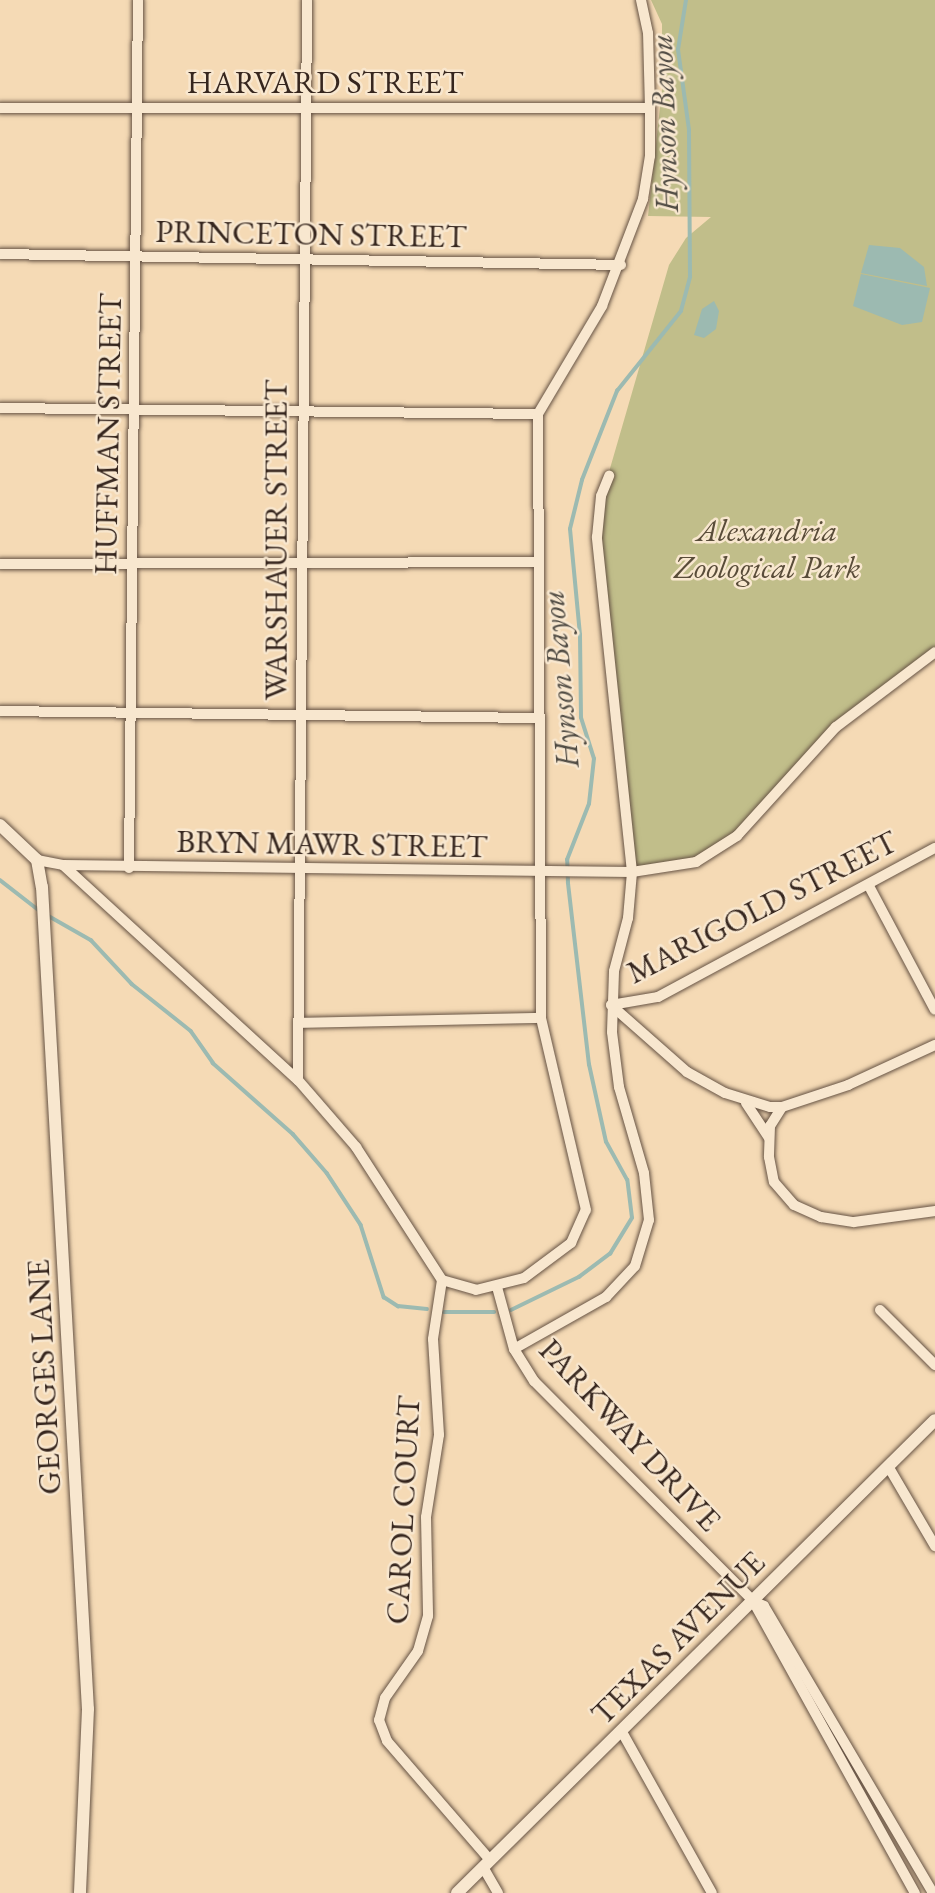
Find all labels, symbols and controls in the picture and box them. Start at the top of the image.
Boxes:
water label: Hynson Bayou [641,33,687,213]
street label: HARVARD STREET [187,63,463,101]
street label: PRINCETON STREET [155,212,467,256]
street label: HUFFMAN STREET [86,293,130,575]
street label: WARSHAUER STREET [257,380,295,700]
park label: Alexandria Zoological Park [674,512,860,587]
water label: Hynson Bayou [533,588,587,770]
street label: BRYN MAWR STREET [176,822,488,866]
street label: MARIGOLD STREET [620,822,904,992]
street label: GEORGES LANE [19,1258,69,1496]
street label: PARKWAY DRIVE [531,1331,729,1539]
street label: CAROL COURT [378,1395,428,1625]
street label: TEXAS AVENUE [583,1543,773,1733]

